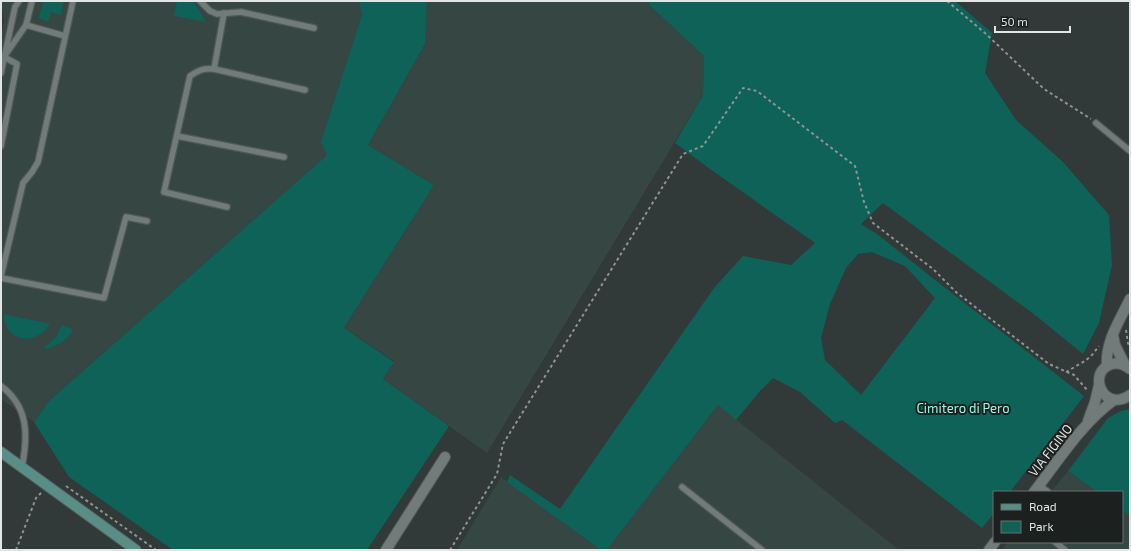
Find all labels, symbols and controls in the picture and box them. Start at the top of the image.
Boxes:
scale bar [995,8,1070,34]
text: 50 m [1001,14,1028,28]
park label: Cimitero di Pero [916,400,1010,416]
street label: VIA FIGINO [1025,421,1075,479]
legend [993,491,1123,543]
text: Road [1029,499,1057,513]
text: Park [1029,519,1054,533]

